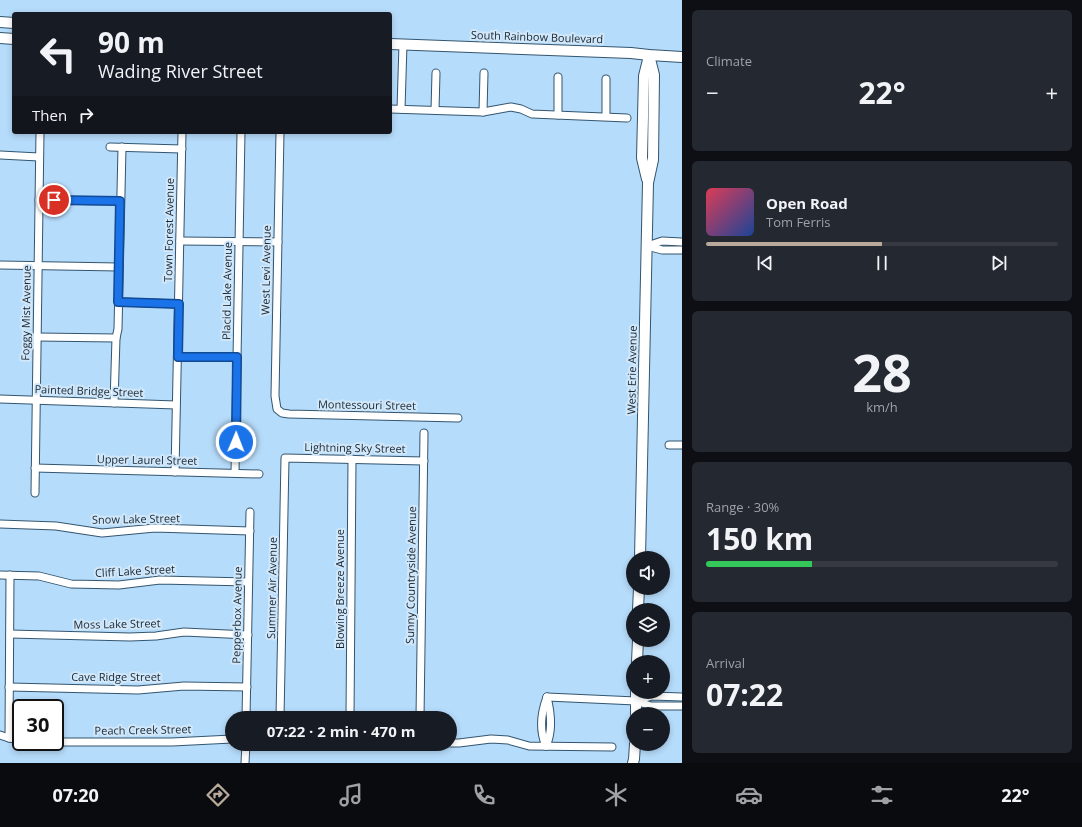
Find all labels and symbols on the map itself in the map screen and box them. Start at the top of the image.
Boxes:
street label: South Rainbow Boulevard [471,27,603,46]
street label: Town Forest Avenue [160,178,177,282]
pin [37,183,71,217]
street label: West Levi Avenue [257,225,274,315]
street label: Placid Lake Avenue [218,242,235,340]
street label: Foggy Mist Avenue [17,265,34,361]
street label: West Erie Avenue [623,325,640,415]
street label: Painted Bridge Street [34,381,144,400]
street label: Montessouri Street [318,396,416,413]
position arrow [215,421,257,463]
street label: Lightning Sky Street [304,439,406,456]
street label: Upper Laurel Street [97,451,198,468]
street label: Sunny Countryside Avenue [402,506,419,644]
street label: Snow Lake Street [92,510,180,527]
street label: Blowing Breeze Avenue [332,529,347,649]
street label: Summer Air Avenue [263,537,280,639]
street label: Cliff Lake Street [95,561,175,580]
street label: Pepperbox Avenue [228,566,245,664]
street label: Moss Lake Street [73,615,161,632]
street label: Cave Ridge Street [71,669,161,684]
speed limit sign: 30 [12,699,64,751]
street label: Peach Creek Street [94,721,192,738]

